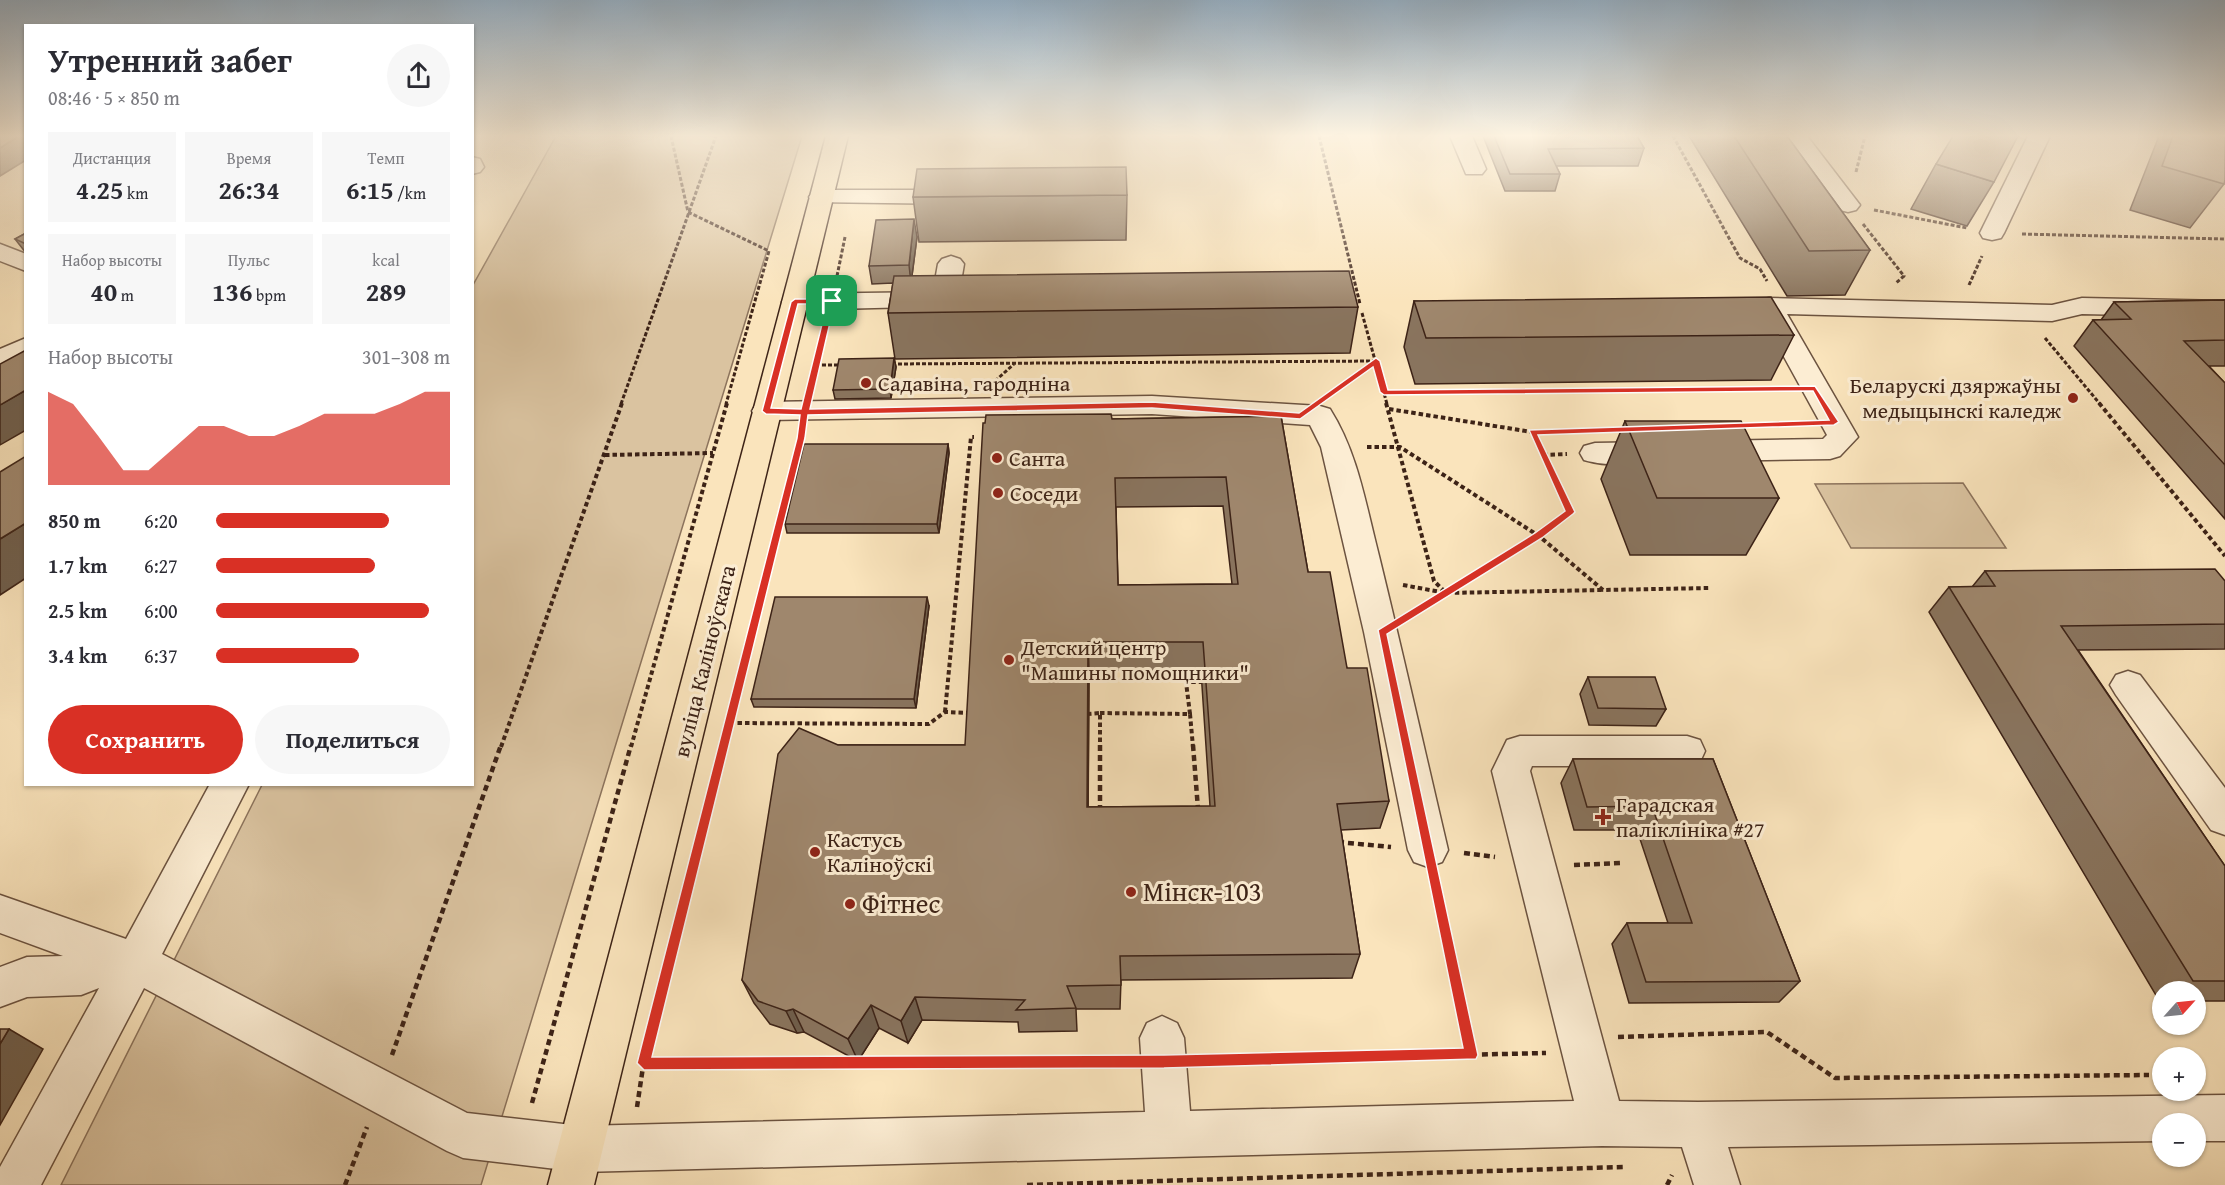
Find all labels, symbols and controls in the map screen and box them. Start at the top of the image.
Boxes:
text: Утренний забег [48,36,292,84]
button: share [387,44,450,107]
text: 08:46 · 5 × 850 m [48,83,180,112]
text: Дистанция [73,146,151,170]
text: Время [227,146,271,170]
text: Темп [368,146,404,170]
text: 4.25 [76,170,124,209]
text: 26:34 [218,170,280,209]
text: 6:15 [346,170,394,209]
text: km [124,181,148,205]
text: /km [394,181,426,205]
text: Набор высоты [62,248,162,272]
text: Пульс [228,248,270,272]
text: kcal [372,248,400,272]
text: 40 [90,272,117,311]
text: 136 [212,272,252,311]
text: 289 [366,272,406,311]
pin [806,275,857,326]
text: m [117,283,134,307]
text: bpm [252,283,286,307]
icon: arrive [815,284,848,317]
text: Набор высоты [48,342,173,371]
text: 301–308 m [362,342,450,371]
place label: Садавіна, гародніна [878,367,1071,399]
place label: Беларускі дзяржаўны медыцынскі каледж [1850,369,2062,426]
marker: Садавіна, гародніна [859,376,873,390]
marker: Беларускі дзяржаўны медыцынскі каледж [2066,391,2080,405]
place label: Санта [1009,442,1066,474]
marker: Санта [990,451,1004,465]
place label: Соседи [1010,477,1078,509]
marker: Соседи [991,486,1005,500]
text: 850 m [48,506,101,535]
text: 6:20 [144,506,178,535]
text: 1.7 km [48,551,107,580]
text: 6:27 [144,551,178,580]
street label: вуліца Каліноўскага [665,561,743,760]
text: 2.5 km [48,596,107,625]
text: 6:00 [144,596,178,625]
place label: Детский центр "Машины помощники" [1020,631,1249,688]
text: 3.4 km [48,641,107,670]
text: 6:37 [144,641,178,670]
marker: Детский центр "Машины помощники" [1002,653,1016,667]
button: Сохранить [48,705,243,774]
button: Поделиться [255,705,450,774]
place label: Гарадская паліклініка #27 [1616,788,1765,845]
marker: Гарадская паліклініка #27 [1594,808,1612,826]
place label: Кастусь Каліноўскі [827,823,932,880]
marker: Кастусь Каліноўскі [808,845,822,859]
place label: Мінск-103 [1143,871,1262,911]
place label: Фітнес [862,883,940,923]
marker: Мінск-103 [1124,885,1138,899]
marker: Фітнес [843,897,857,911]
north arrow [2152,981,2206,1035]
map controls [2152,981,2206,1167]
button: + [2152,1047,2206,1101]
button: − [2152,1113,2206,1167]

